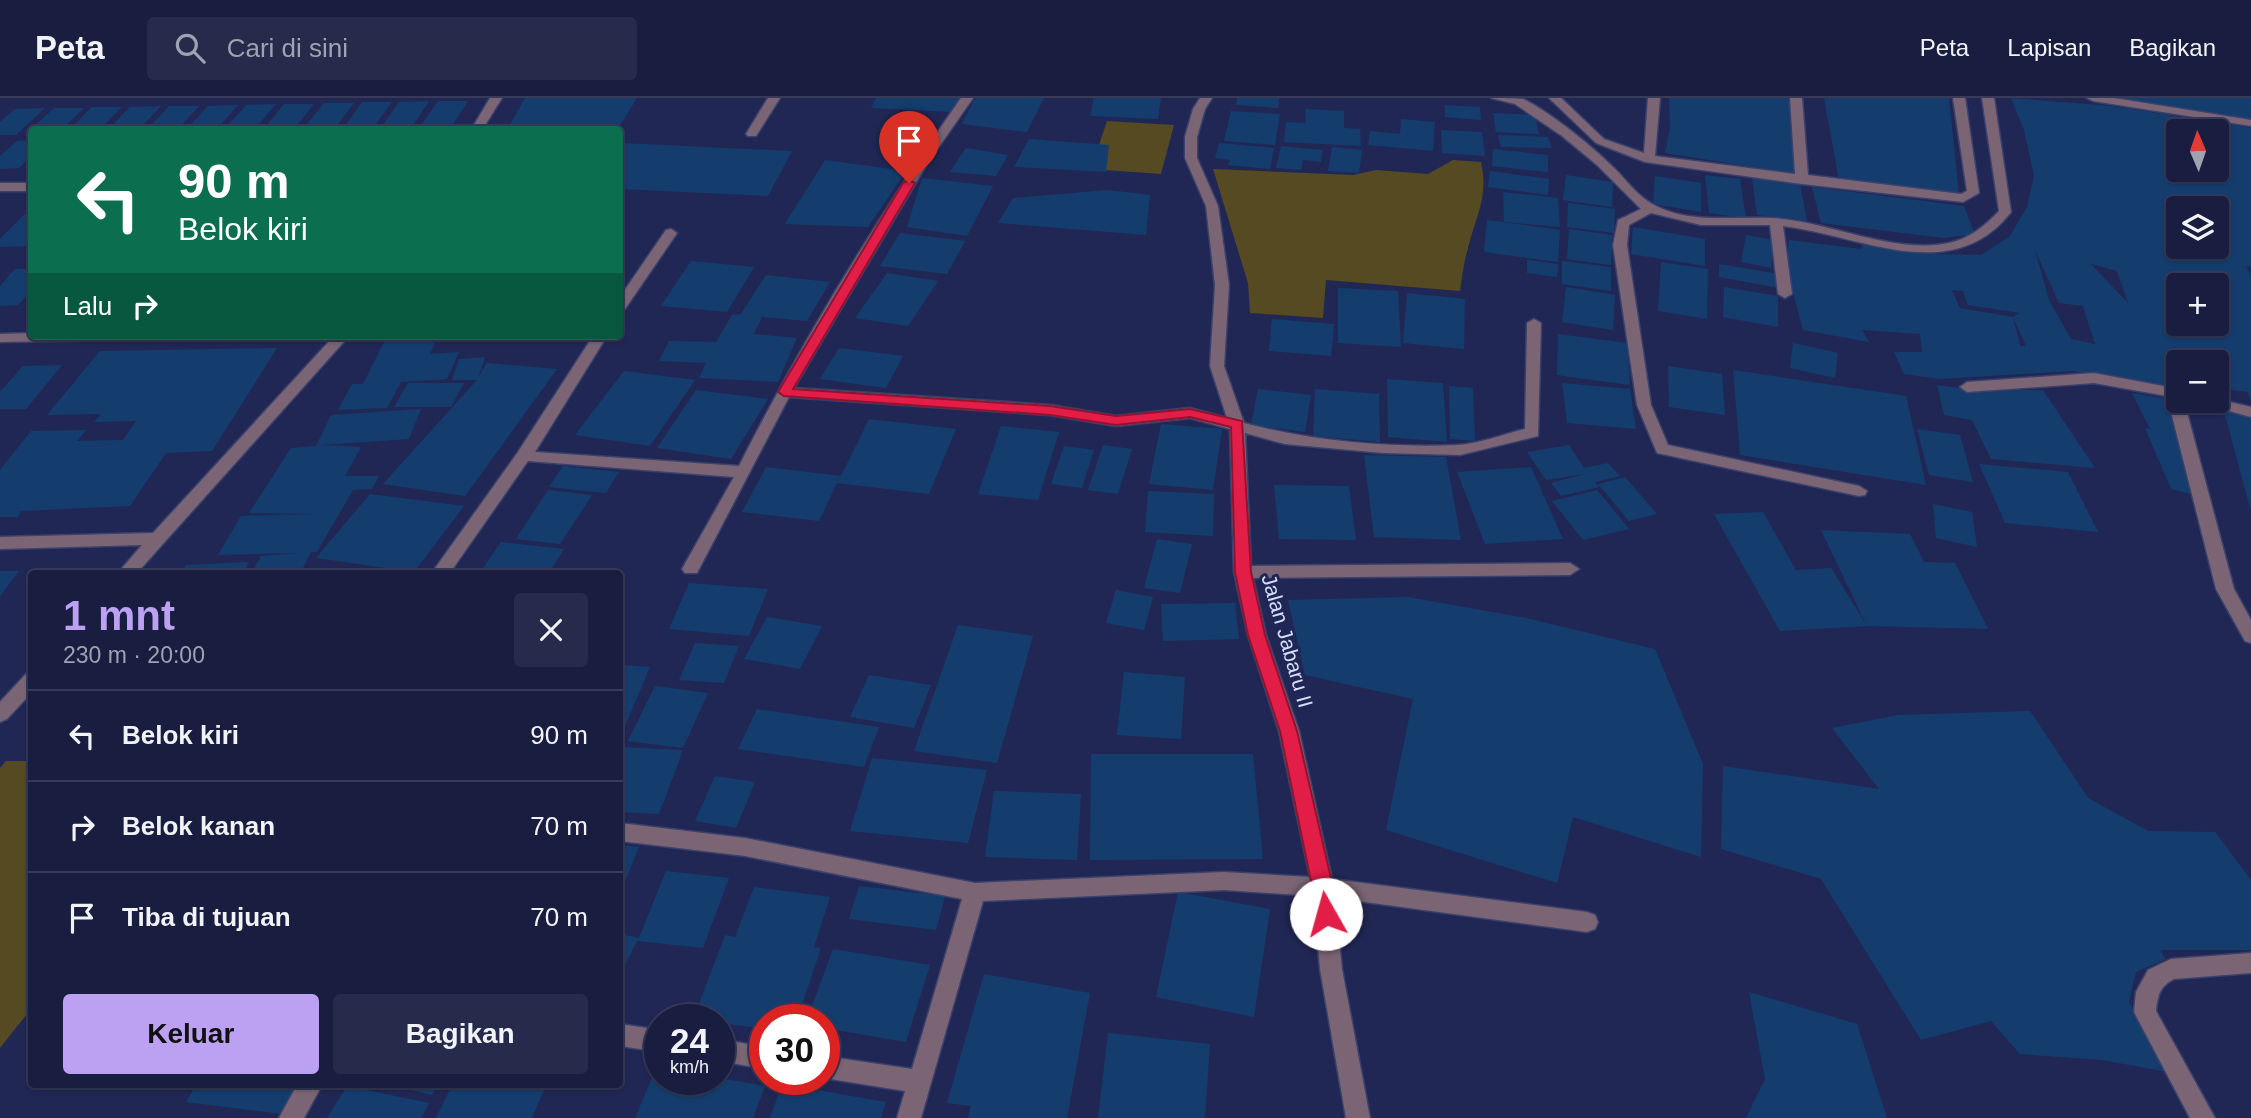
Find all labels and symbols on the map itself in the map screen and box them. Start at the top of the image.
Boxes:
pin [879,111,939,183]
north arrow [2166,119,2230,182]
street label: Jalan Jabaru II [1257,571,1318,710]
position arrow [1289,877,1363,951]
speed limit sign: 30 [749,1004,840,1095]

